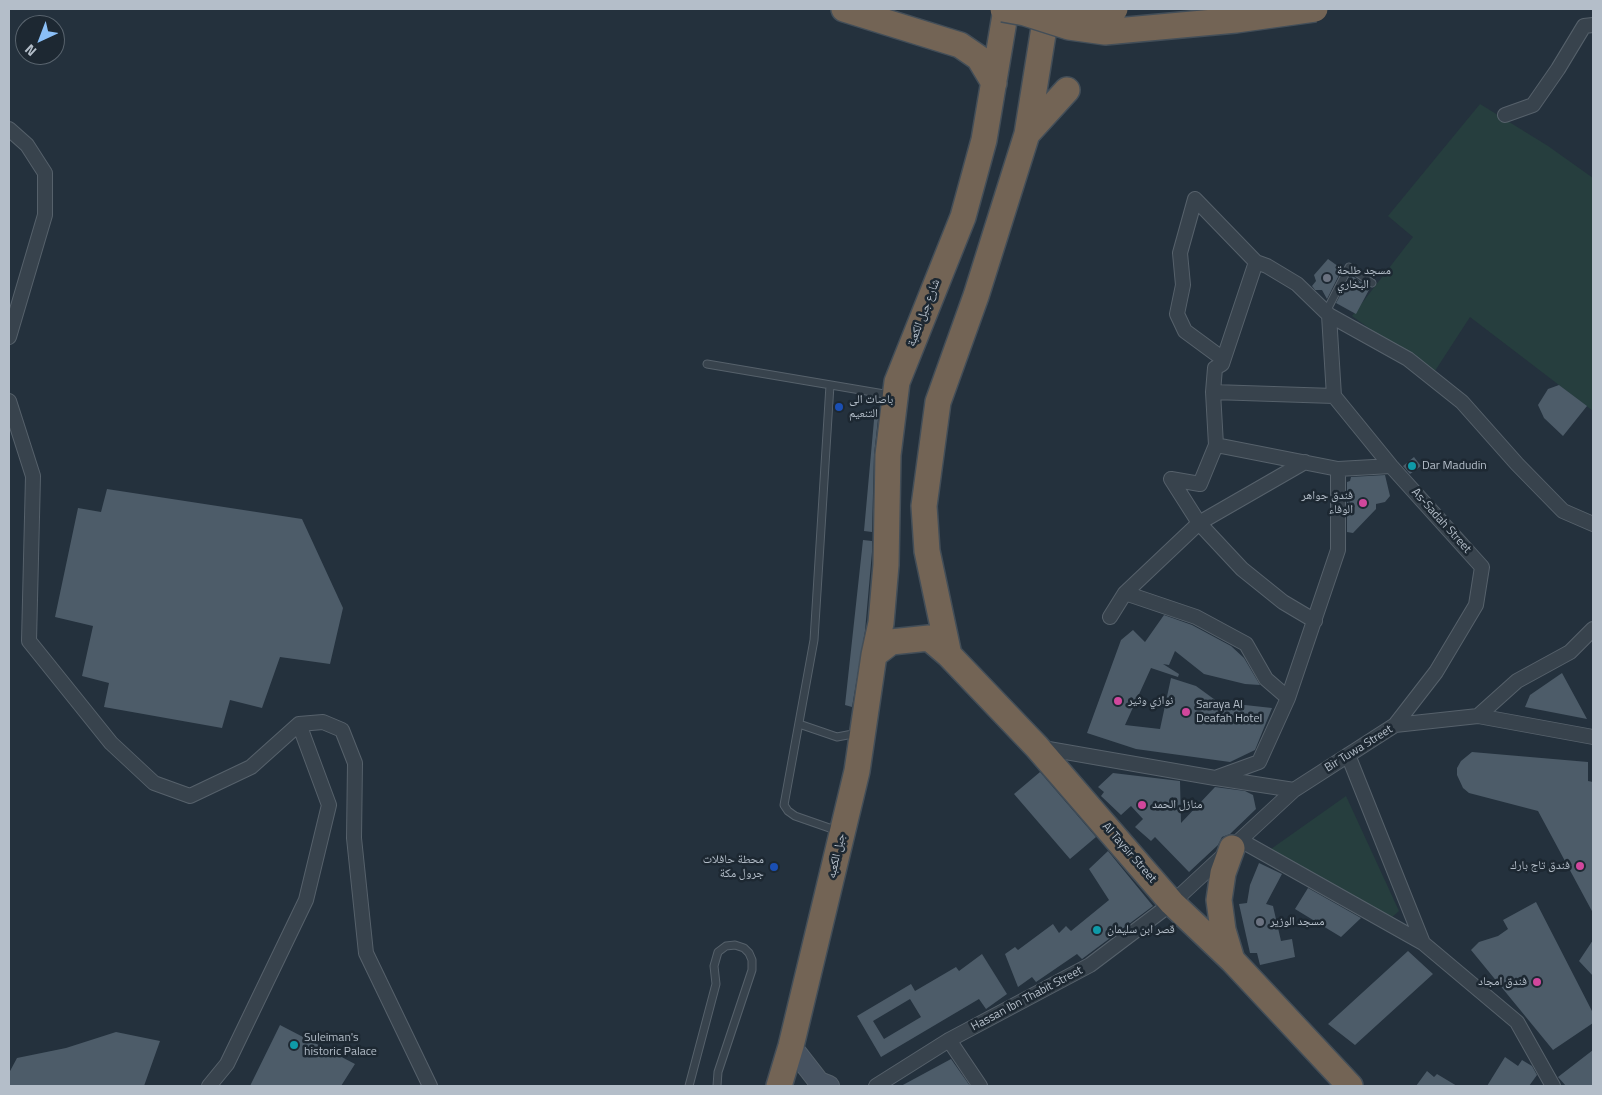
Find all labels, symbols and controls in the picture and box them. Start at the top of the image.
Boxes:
north arrow [15,15,65,65]
text: N [19,40,41,62]
place label: مسجد طلحة البخاري [1337,264,1391,292]
marker: مسجد طلحة البخاري [1321,272,1333,284]
street label: شارع جبل الكعبة [905,277,943,349]
place label: باصات الى التنعيم [849,393,893,421]
marker: باصات الى التنعيم [833,401,845,413]
place label: Dar Madudin [1422,459,1487,473]
marker: Dar Madudin [1406,460,1418,472]
street label: As-Sadah Street [1408,486,1474,556]
place label: فندق جواهر الوفاء [1301,489,1353,517]
marker: فندق جواهر الوفاء [1357,497,1369,509]
place label: نوازي وثير [1128,694,1173,708]
marker: نوازي وثير [1112,695,1124,707]
place label: Saraya Al Deafah Hotel [1196,698,1262,726]
marker: Saraya Al Deafah Hotel [1180,706,1192,718]
street label: Bir Tuwa Street [1322,722,1396,776]
place label: منازل الحمد [1152,798,1202,812]
marker: منازل الحمد [1136,799,1148,811]
street label: Al Taysir Street [1099,820,1159,886]
street label: جبل الكعبه [825,832,849,880]
place label: محطة حافلات جرول مكة [703,853,764,881]
place label: فندق تاج بارك [1510,859,1570,873]
marker: فندق تاج بارك [1574,860,1586,872]
marker: محطة حافلات جرول مكة [768,861,780,873]
place label: مسجد الوزير [1270,915,1324,929]
marker: مسجد الوزير [1254,916,1266,928]
place label: قصر ابن سليمان [1107,923,1175,937]
marker: قصر ابن سليمان [1091,924,1103,936]
street label: Hassan Ibn Thabit Street [969,963,1085,1035]
place label: فندق امجاد [1478,975,1527,989]
marker: فندق امجاد [1531,976,1543,988]
place label: Suleiman's historic Palace [304,1031,377,1059]
marker: Suleiman's historic Palace [288,1039,300,1051]

